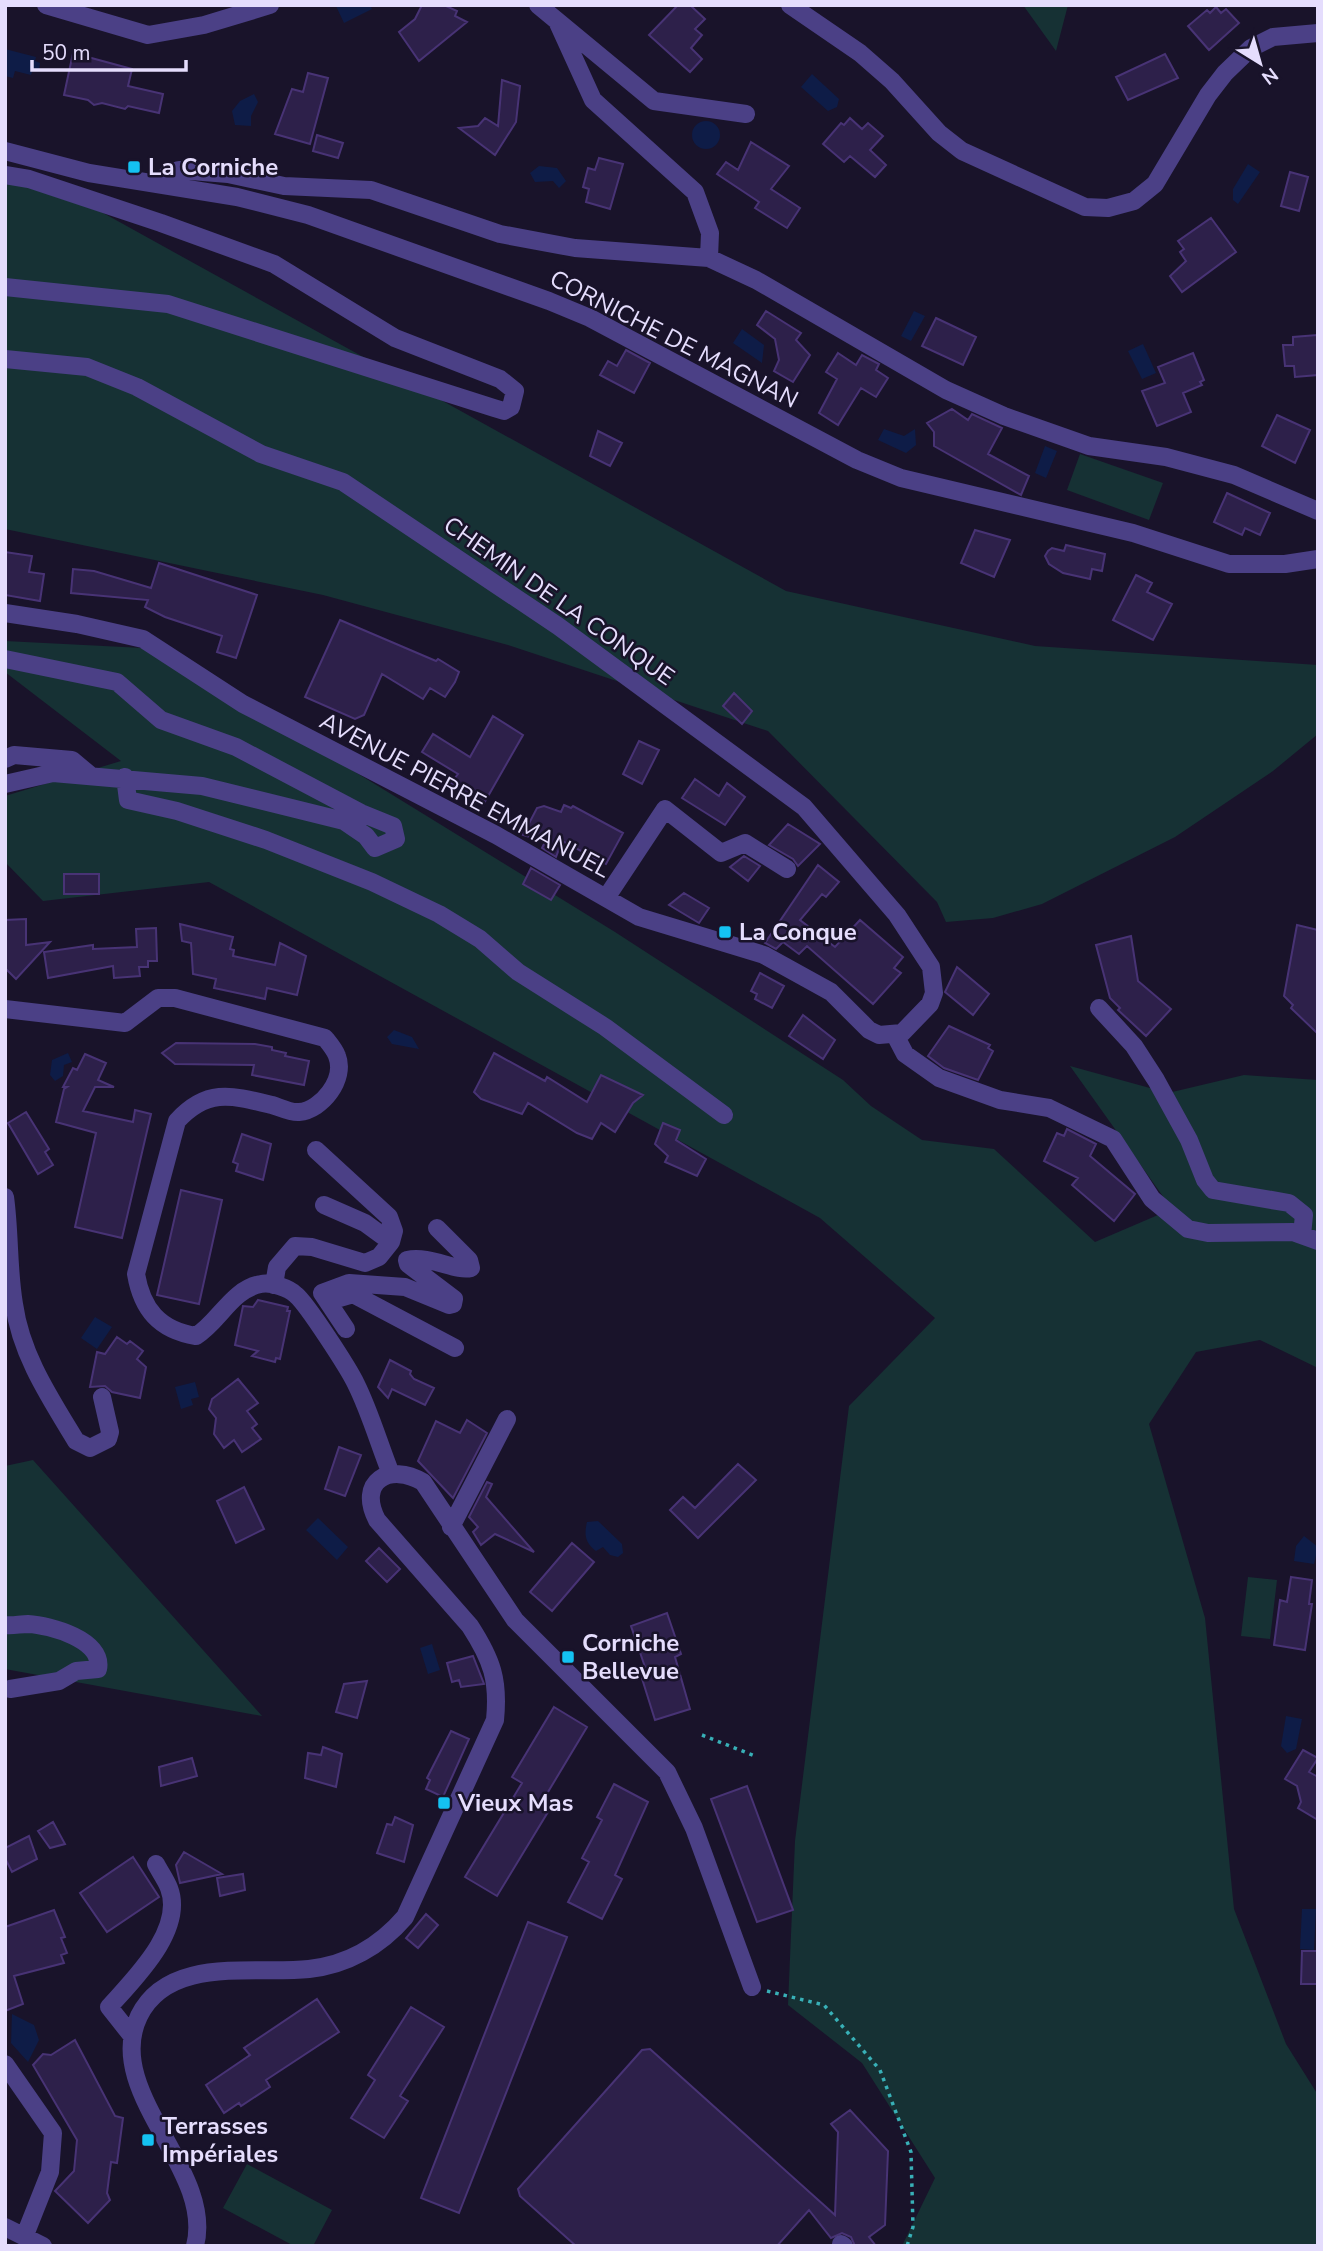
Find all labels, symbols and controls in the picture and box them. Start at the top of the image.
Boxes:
scale bar [32,28,186,72]
north arrow [1225,28,1295,98]
text: 50 m [42,39,91,67]
text: N [1256,61,1283,90]
place label: La Corniche [148,151,278,183]
marker: La Corniche [126,159,142,175]
street label: CORNICHE DE MAGNAN [544,262,804,416]
street label: CHEMIN DE LA CONQUE [437,509,681,693]
street label: AVENUE PIERRE EMMANUEL [314,705,616,885]
place label: La Conque [739,916,857,948]
marker: La Conque [717,924,733,940]
place label: Corniche Bellevue [582,1627,679,1687]
marker: Corniche Bellevue [560,1649,576,1665]
place label: Vieux Mas [457,1787,573,1819]
marker: Vieux Mas [436,1795,452,1811]
place label: Terrasses Impériales [162,2110,278,2170]
marker: Terrasses Impériales [140,2132,156,2148]

